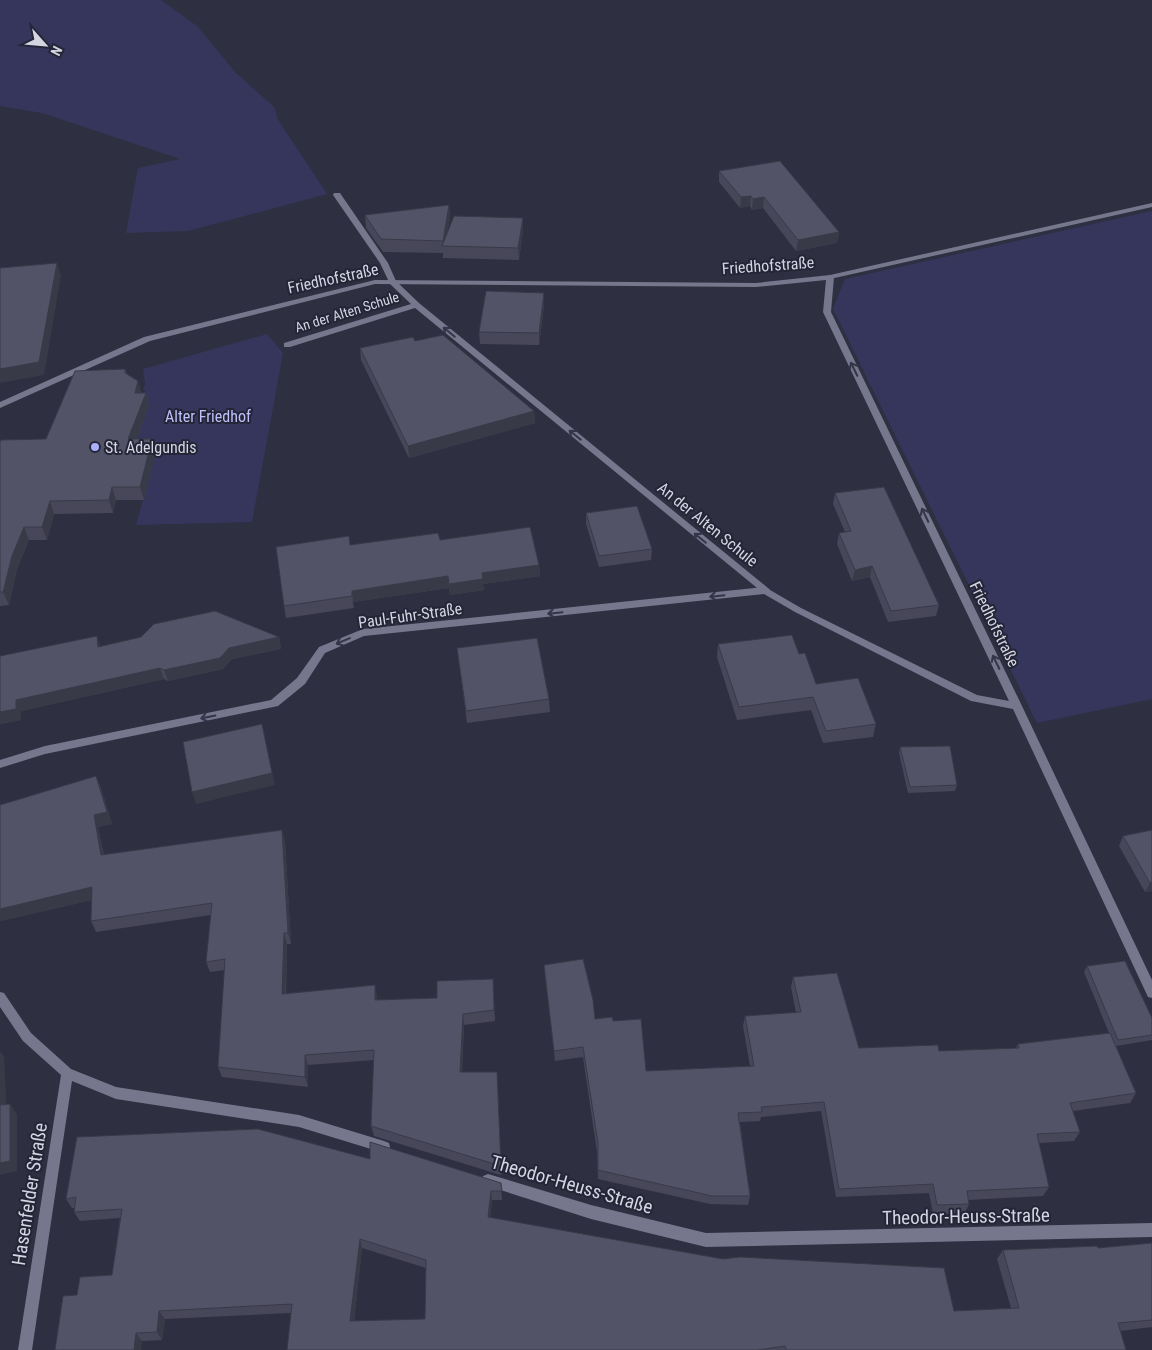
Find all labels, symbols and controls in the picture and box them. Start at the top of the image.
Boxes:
north arrow [20,20,70,70]
text: N [48,43,66,58]
street label: Friedhofstraße [721,253,815,278]
street label: Friedhofstraße [286,260,380,297]
street label: An der Alten Schule [293,288,401,335]
one-way arrow [443,326,456,337]
one-way arrow [849,362,859,377]
park label: Alter Friedhof [165,407,251,426]
one-way arrow [568,429,581,440]
place label: St. Adelgundis [105,438,197,457]
marker: St. Adelgundis [89,441,101,453]
street label: An der Alten Schule [654,478,762,571]
one-way arrow [920,508,929,523]
one-way arrow [694,532,707,543]
street label: Friedhofstraße [966,579,1023,670]
one-way arrow [709,591,725,601]
street label: Paul-Fuhr-Straße [357,599,463,632]
one-way arrow [547,608,563,618]
one-way arrow [336,637,351,647]
one-way arrow [990,655,1000,670]
one-way arrow [200,712,216,722]
street label: Hasenfelder Straße [7,1121,52,1267]
street label: Theodor-Heuss-Straße [488,1150,656,1219]
street label: Theodor-Heuss-Straße [882,1204,1050,1229]

